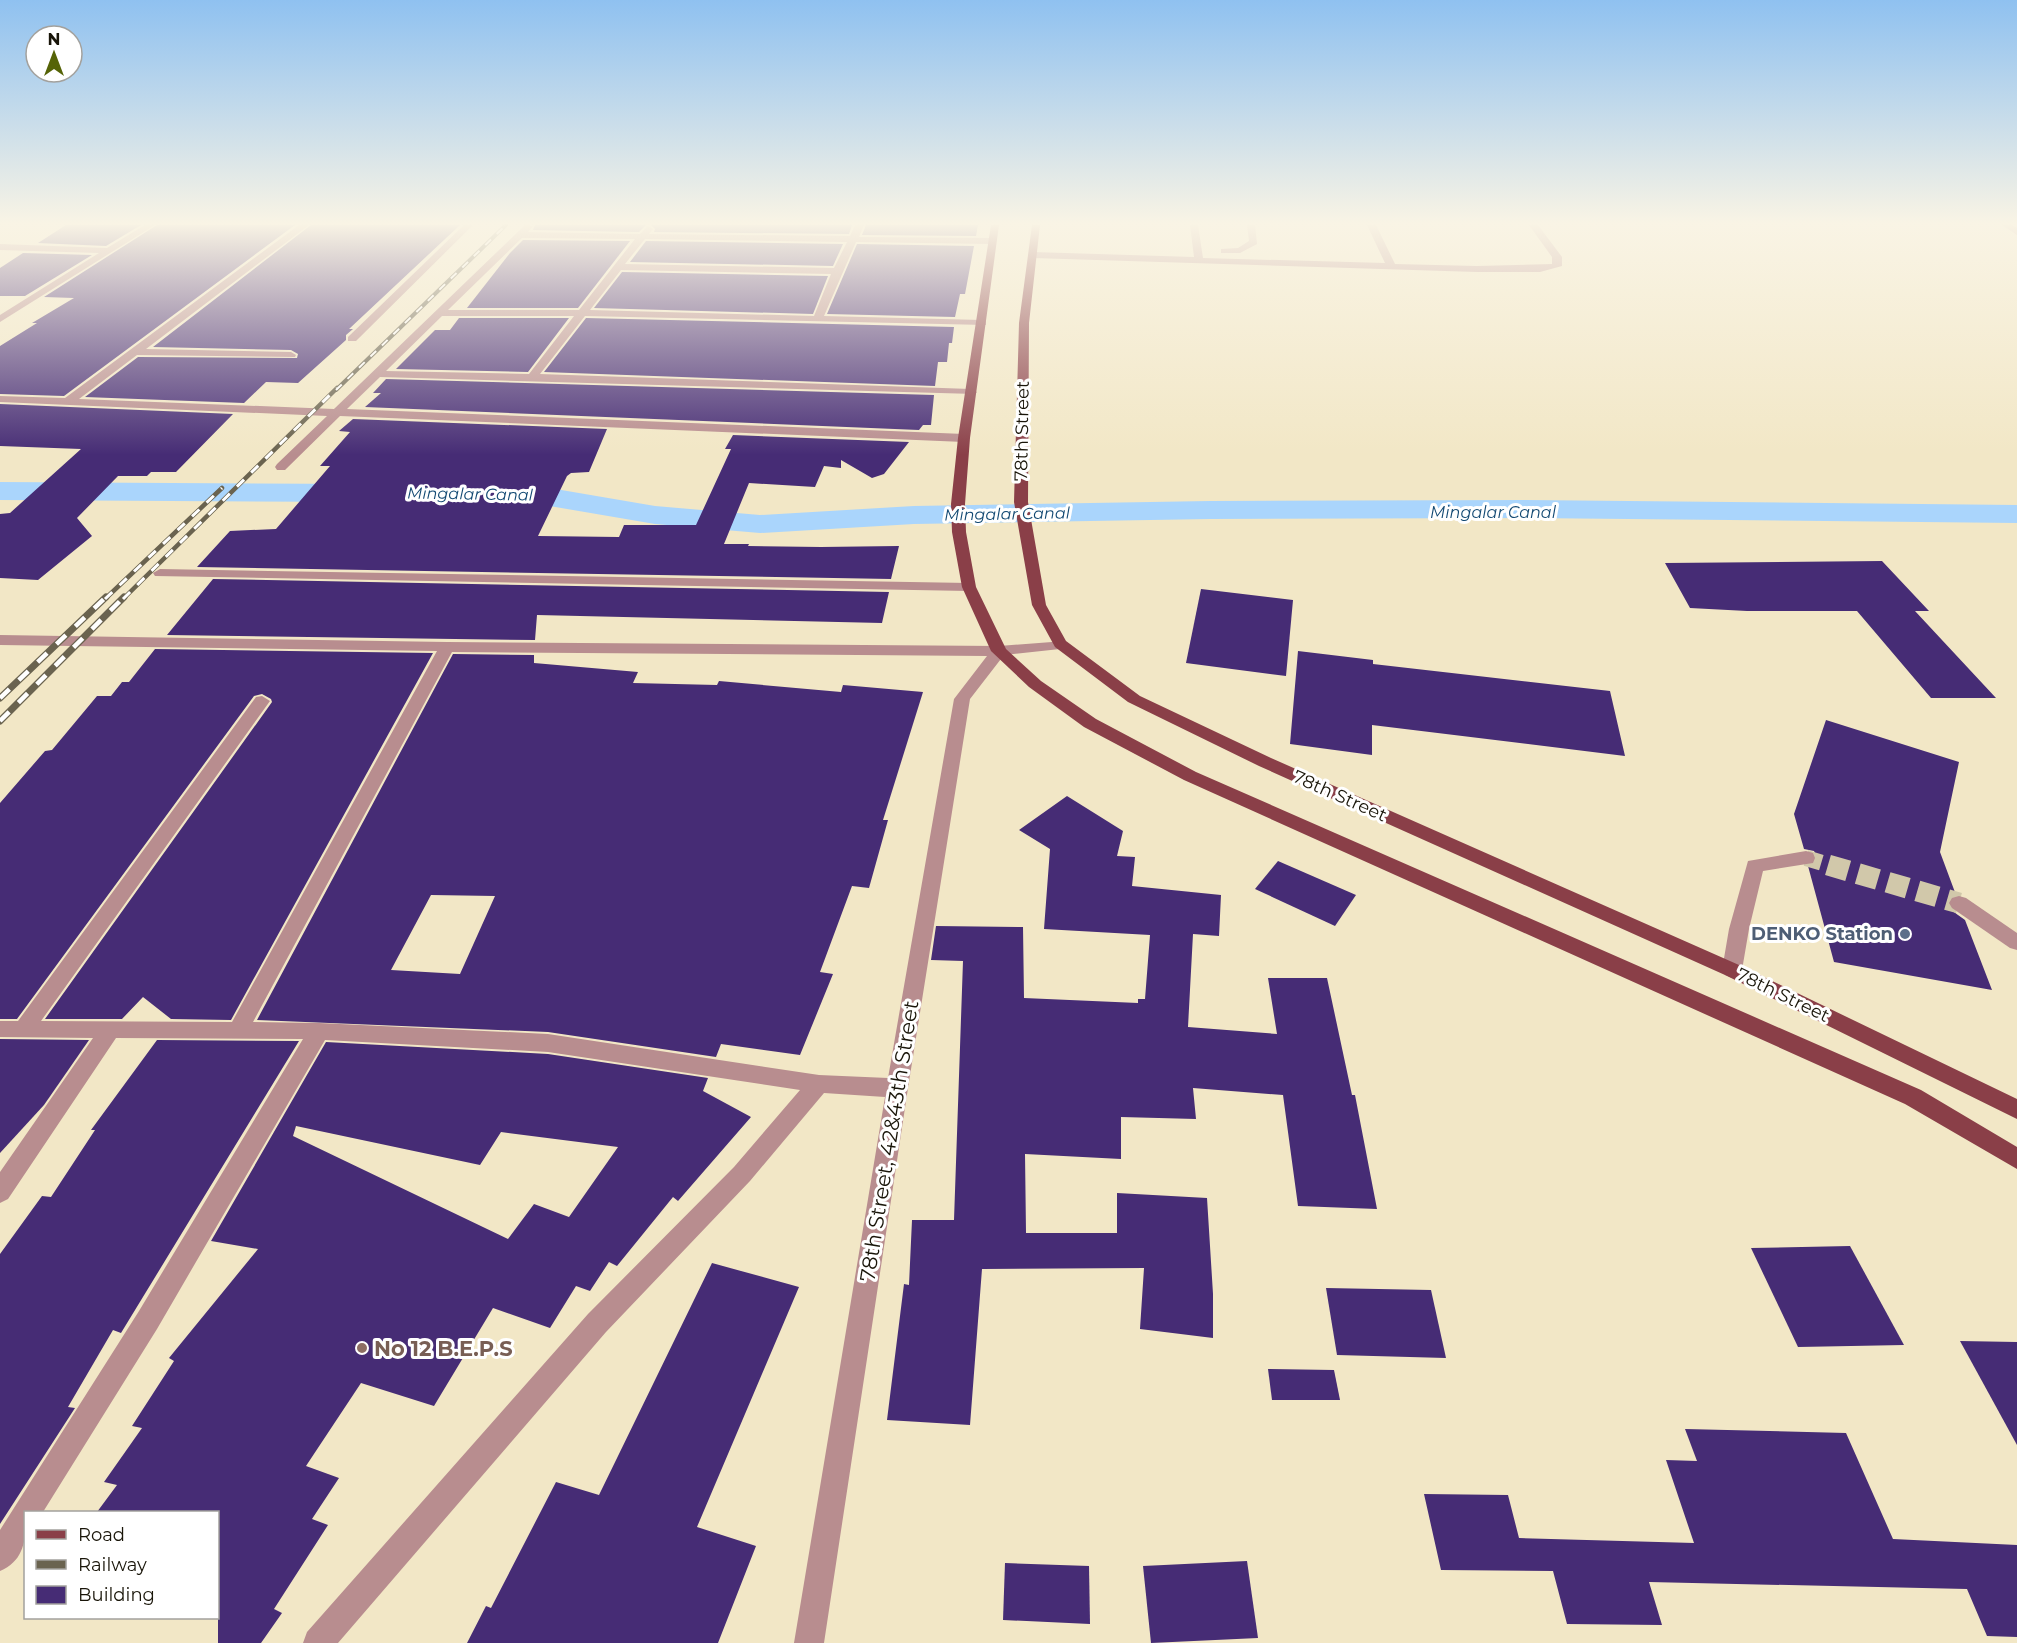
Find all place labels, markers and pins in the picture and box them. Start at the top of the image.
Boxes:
place label: DENKO Station [1751,923,1893,945]
marker: DENKO Station [1898,927,1912,941]
place label: No 12 B.E.P.S [374,1336,513,1361]
marker: No 12 B.E.P.S [355,1341,369,1355]

